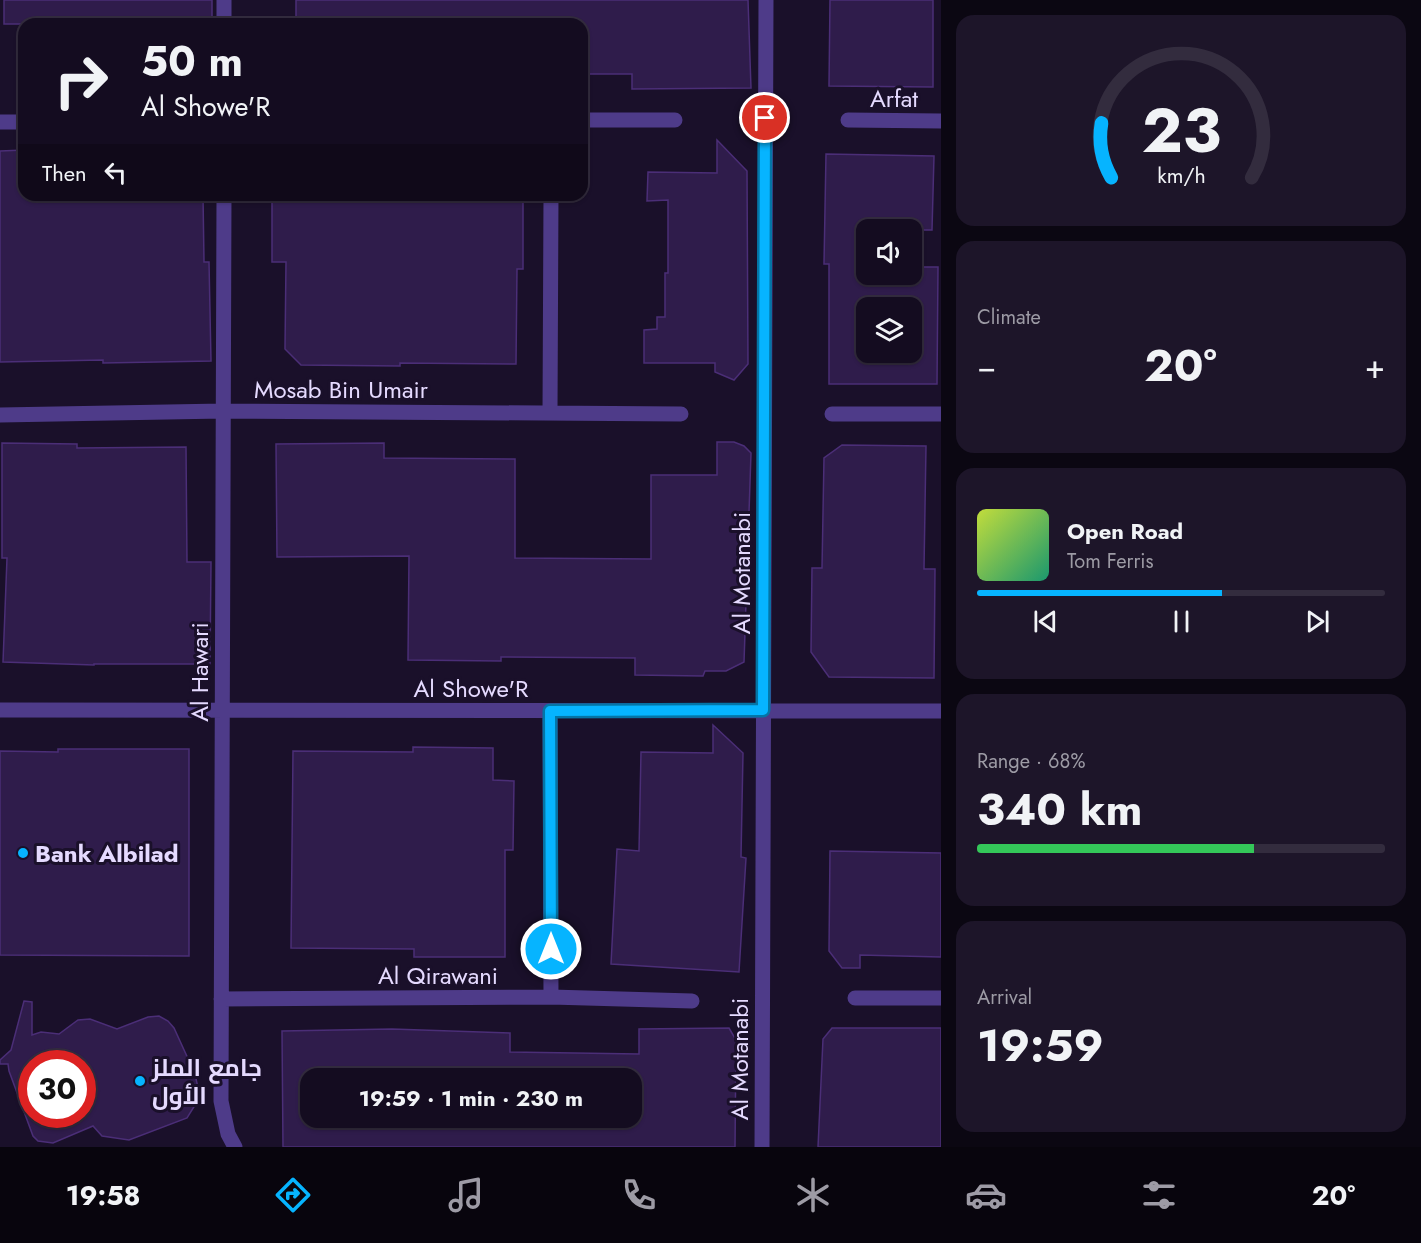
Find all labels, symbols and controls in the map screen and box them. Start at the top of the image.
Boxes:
text: 50 m [141,31,243,92]
icon: right [42,42,120,120]
street label: Arfat [870,81,918,116]
text: 23 [1141,85,1221,175]
text: Al Showe'R [141,87,270,126]
pin [739,92,790,143]
icon: arrive [748,101,781,134]
icon: left [99,156,132,189]
text: Then [42,157,87,189]
text: km/h [1157,160,1205,191]
map controls [856,219,922,363]
button: sound [856,219,922,285]
button: layers [856,297,922,363]
text: Climate [977,303,1041,332]
text: 20° [1144,333,1217,398]
text: − [977,343,996,390]
text: + [1365,343,1385,390]
street label: Mosab Bin Umair [254,372,429,407]
street label: Al Motanabi [724,512,759,634]
text: Open Road [1067,515,1183,547]
text: Tom Ferris [1067,547,1154,576]
icon: previous [1029,605,1062,638]
icon: pause [1165,605,1198,638]
icon: next [1301,605,1334,638]
street label: Al Hawari [182,622,217,722]
street label: Al Showe'R [414,671,529,706]
text: Range · 68% [977,747,1085,776]
text: 340 km [977,777,1143,842]
place label: Bank Albilad [35,836,179,871]
marker: Bank Albilad [16,846,30,860]
position arrow [519,917,583,981]
street label: Al Qirawani [378,958,498,993]
text: Arrival [977,983,1032,1012]
street label: Al Motanabi [722,998,757,1120]
text: 19:59 [977,1013,1104,1078]
speed limit sign: 30 [18,1050,96,1128]
place label: جامع الملز الأول [151,1050,262,1113]
marker: جامع الملز الأول [133,1074,147,1088]
text: 19:59 · 1 min · 230 m [359,1082,583,1114]
icon: directions [272,1174,314,1216]
icon: music [445,1174,487,1216]
icon: phone [618,1174,660,1216]
icon: climate [792,1174,834,1216]
icon: car [965,1174,1007,1216]
icon: filters [1138,1174,1180,1216]
text: 19:58 [66,1176,141,1215]
text: 20° [1312,1176,1355,1215]

